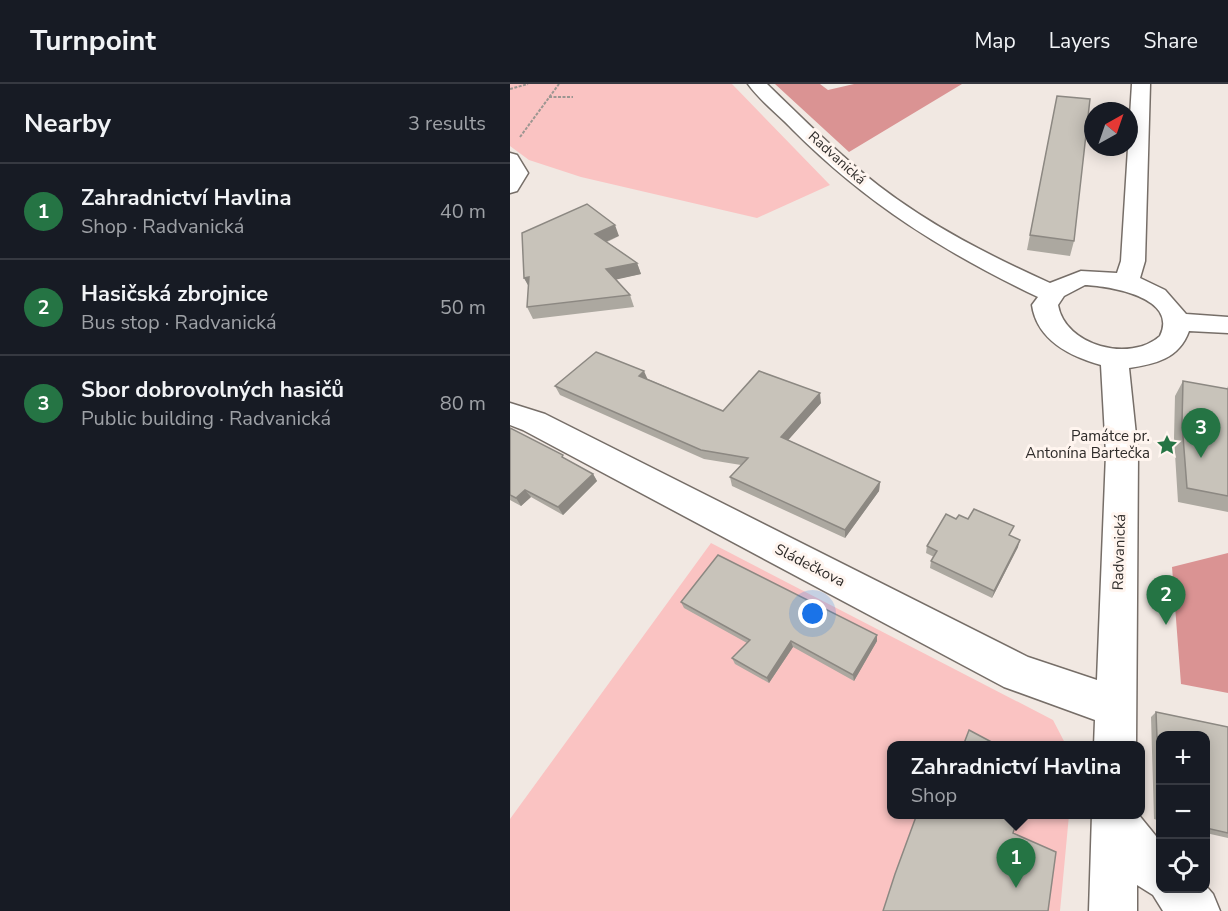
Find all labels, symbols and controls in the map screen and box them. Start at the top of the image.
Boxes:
text: Turnpoint [30,22,156,60]
text: Map [974,27,1016,55]
text: Layers [1049,27,1110,55]
text: Share [1143,27,1198,55]
north arrow [1084,102,1138,156]
text: Nearby [24,106,111,141]
text: 3 results [408,110,486,137]
street label: Radvanická [804,127,870,189]
text: Zahradnictví Havlina [81,183,291,213]
text: 1 [38,198,50,225]
text: 40 m [440,198,486,225]
text: Shop · Radvanická [81,213,244,240]
text: Hasičská zbrojnice [81,279,268,309]
text: 2 [38,294,50,321]
text: 50 m [440,294,486,321]
text: Bus stop · Radvanická [81,309,277,336]
text: Sbor dobrovolných hasičů [81,375,344,405]
text: 3 [38,390,50,417]
text: 80 m [440,390,486,417]
text: Public building · Radvanická [81,405,331,432]
pin: 3 [1182,408,1220,458]
place label: Památce pr. Antonína Bartečka [1025,426,1150,463]
place icon: Památce pr. Antonína Bartečka [1155,433,1179,457]
street label: Radvanická [1108,513,1130,591]
street label: Sládečkova [771,539,849,591]
pin: 2 [1146,576,1186,625]
your location [798,599,827,628]
map controls [1156,731,1210,893]
button: + [1156,731,1210,785]
popup [887,741,1145,819]
text: Zahradnictví Havlina [911,752,1121,782]
text: Shop [911,782,957,809]
button: − [1156,785,1210,839]
pin: 1 [996,838,1036,888]
button: locate [1156,839,1210,893]

